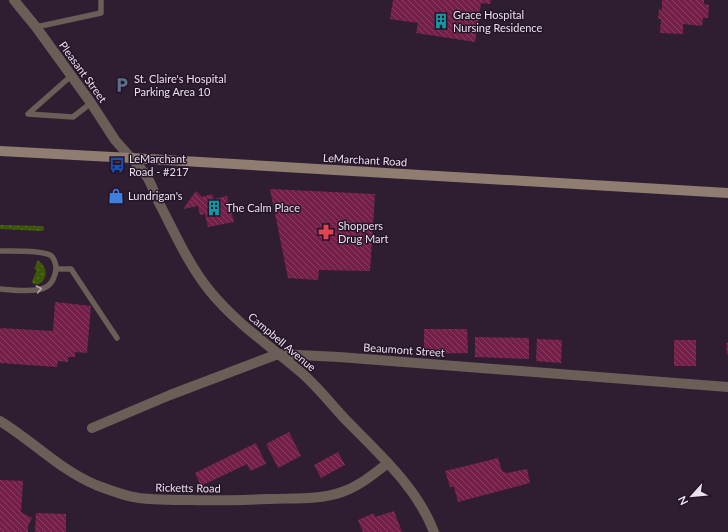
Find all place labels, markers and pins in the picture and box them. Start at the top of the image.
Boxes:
place label: Grace Hospital Nursing Residence [453,8,542,34]
building icon: Grace Hospital Nursing Residence [432,12,450,30]
place label: St. Claire's Hospital Parking Area 10 [134,72,226,98]
parking icon: St. Claire's Hospital Parking Area 10 [113,76,131,94]
place label: LeMarchant Road - #217 [129,152,189,178]
bus stop icon: LeMarchant Road - #217 [108,156,126,174]
shop icon: Lundrigan's [107,187,125,205]
place label: Lundrigan's [128,189,183,202]
building icon: The Calm Place [205,199,223,217]
place label: The Calm Place [226,201,300,214]
place label: Shoppers Drug Mart [338,219,388,245]
pharmacy icon: Shoppers Drug Mart [317,223,335,241]

